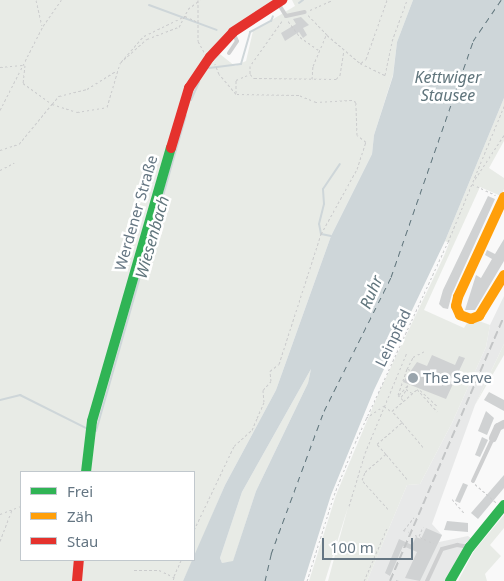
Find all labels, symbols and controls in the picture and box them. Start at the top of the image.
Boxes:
water label: Kettwiger Stausee [415,67,481,105]
street label: Werdener Straße [111,153,161,273]
water label: Wiesenbach [131,194,173,280]
water label: Ruhr [356,273,386,311]
street label: Leinpfad [371,306,415,370]
place label: The Serve [423,369,492,387]
marker: The Serve [407,372,419,384]
legend [20,471,195,561]
text: Frei [67,481,93,501]
text: Zäh [67,506,93,526]
scale bar [324,528,415,560]
text: Stau [67,531,98,551]
text: 100 m [330,537,374,557]

